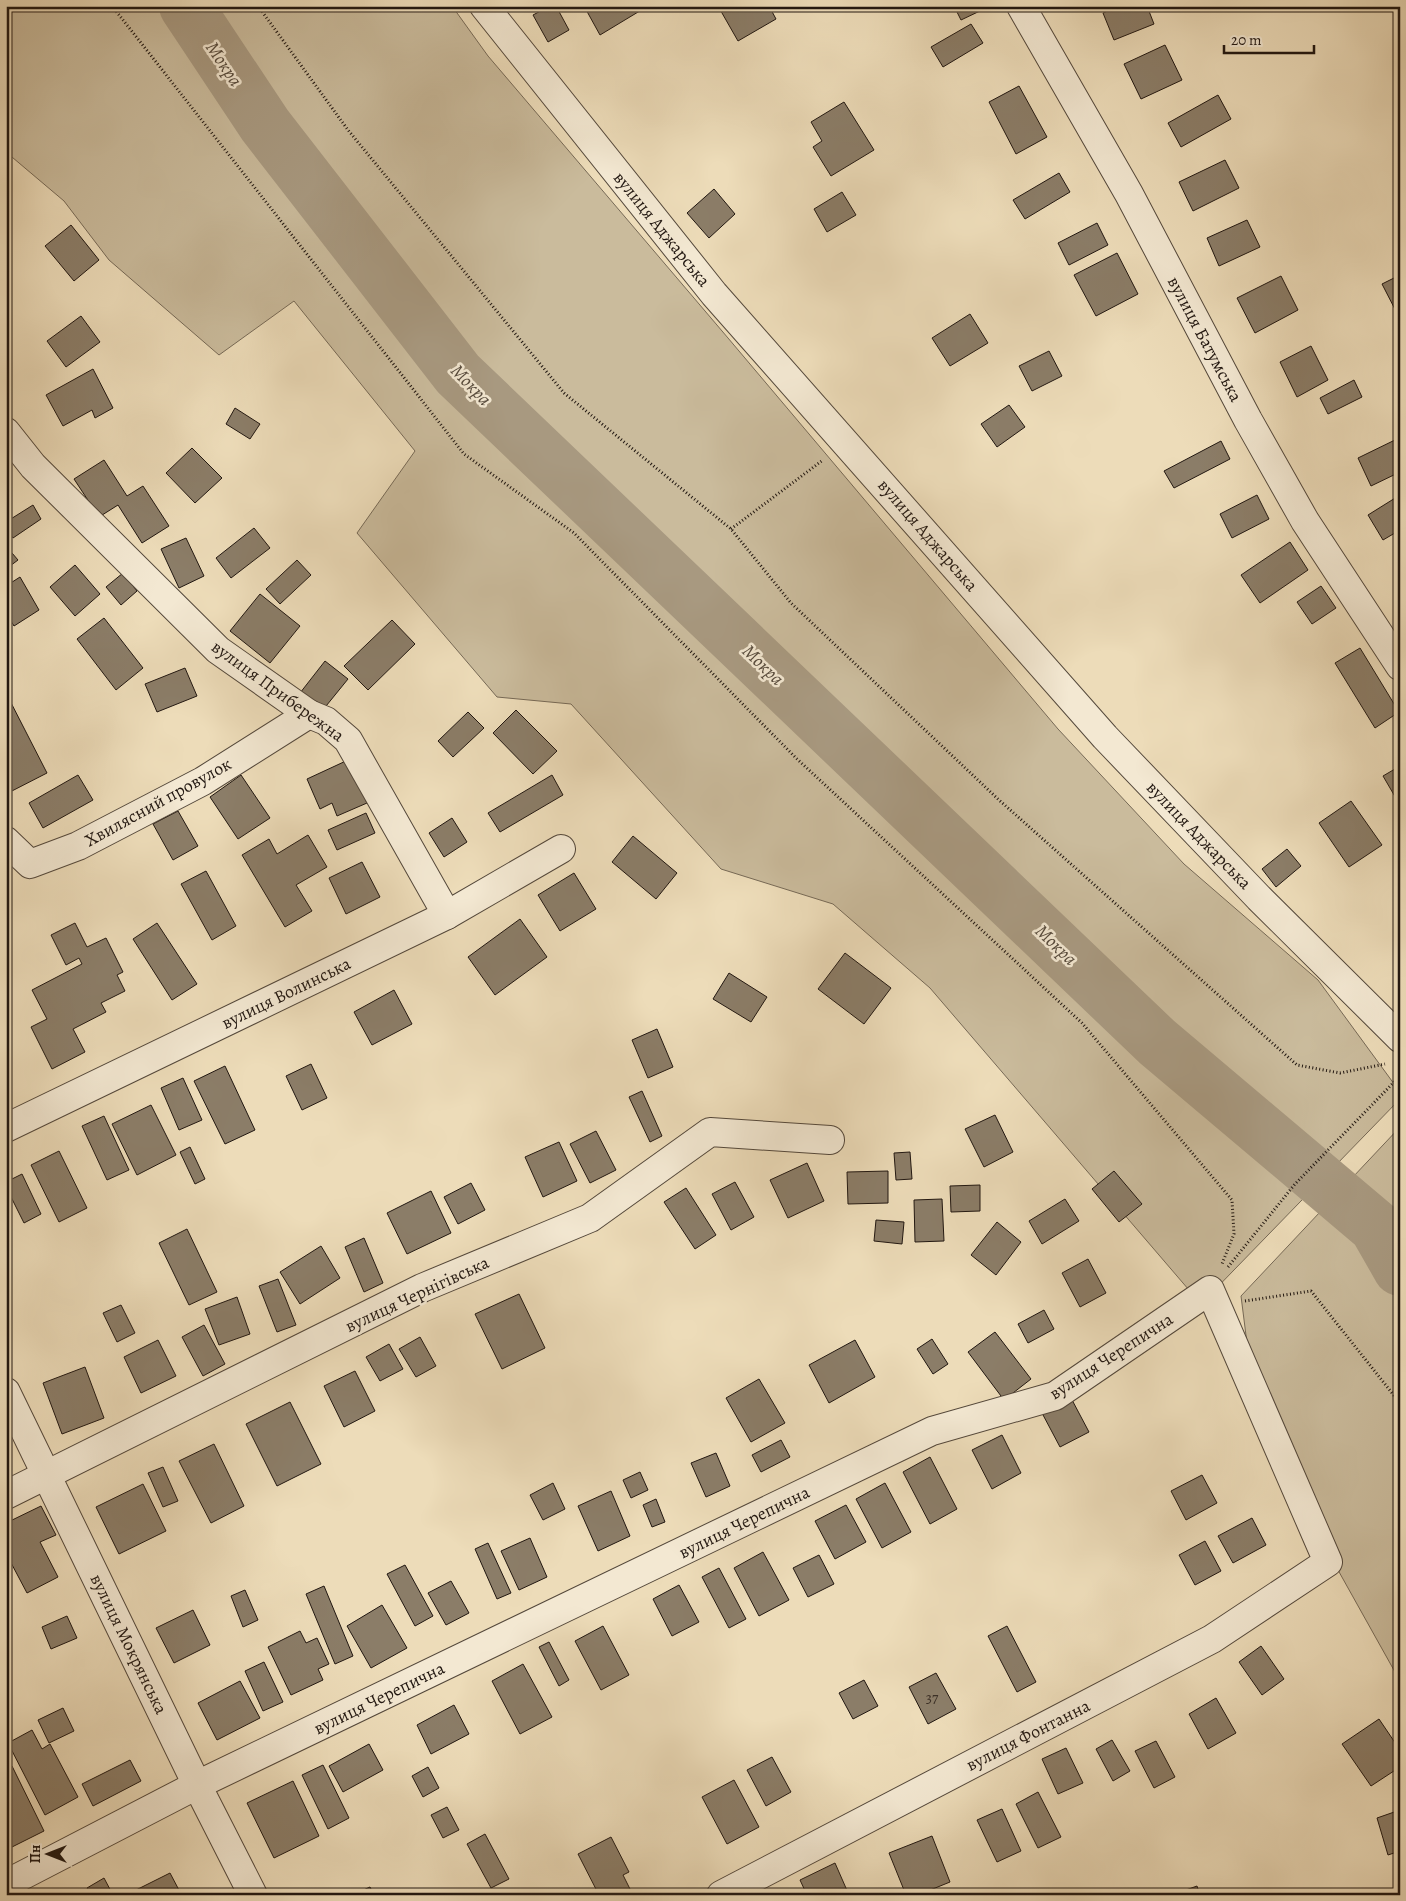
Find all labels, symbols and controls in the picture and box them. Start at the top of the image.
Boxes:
scale bar [1224,22,1314,54]
text: 20 m [1231,30,1262,50]
water label: Мокра [200,36,249,92]
street label: вулиця Аджарська [608,166,716,292]
street label: вулиця Батумська [1162,272,1248,406]
water label: Мокра [445,358,498,412]
street label: вулиця Аджарська [872,474,984,597]
street label: вулиця Прибережна [207,635,350,748]
water label: Мокра [736,639,790,692]
street label: Хвилясний провулок [80,752,236,852]
street label: вулиця Аджарська [1141,776,1257,895]
water label: Мокра [1029,919,1083,972]
street label: вулиця Волинська [217,951,355,1035]
street label: вулиця Чернігівська [341,1250,493,1338]
street label: вулиця Черепична [1045,1307,1178,1405]
street label: вулиця Черепична [675,1480,814,1564]
street label: вулиця Мокрянська [85,1570,174,1719]
street label: вулиця Черепична [310,1656,449,1740]
house number: 37 [926,1688,939,1708]
street label: вулиця Фонтанна [962,1693,1095,1777]
north arrow [22,1828,72,1878]
text: Пн [26,1845,45,1863]

